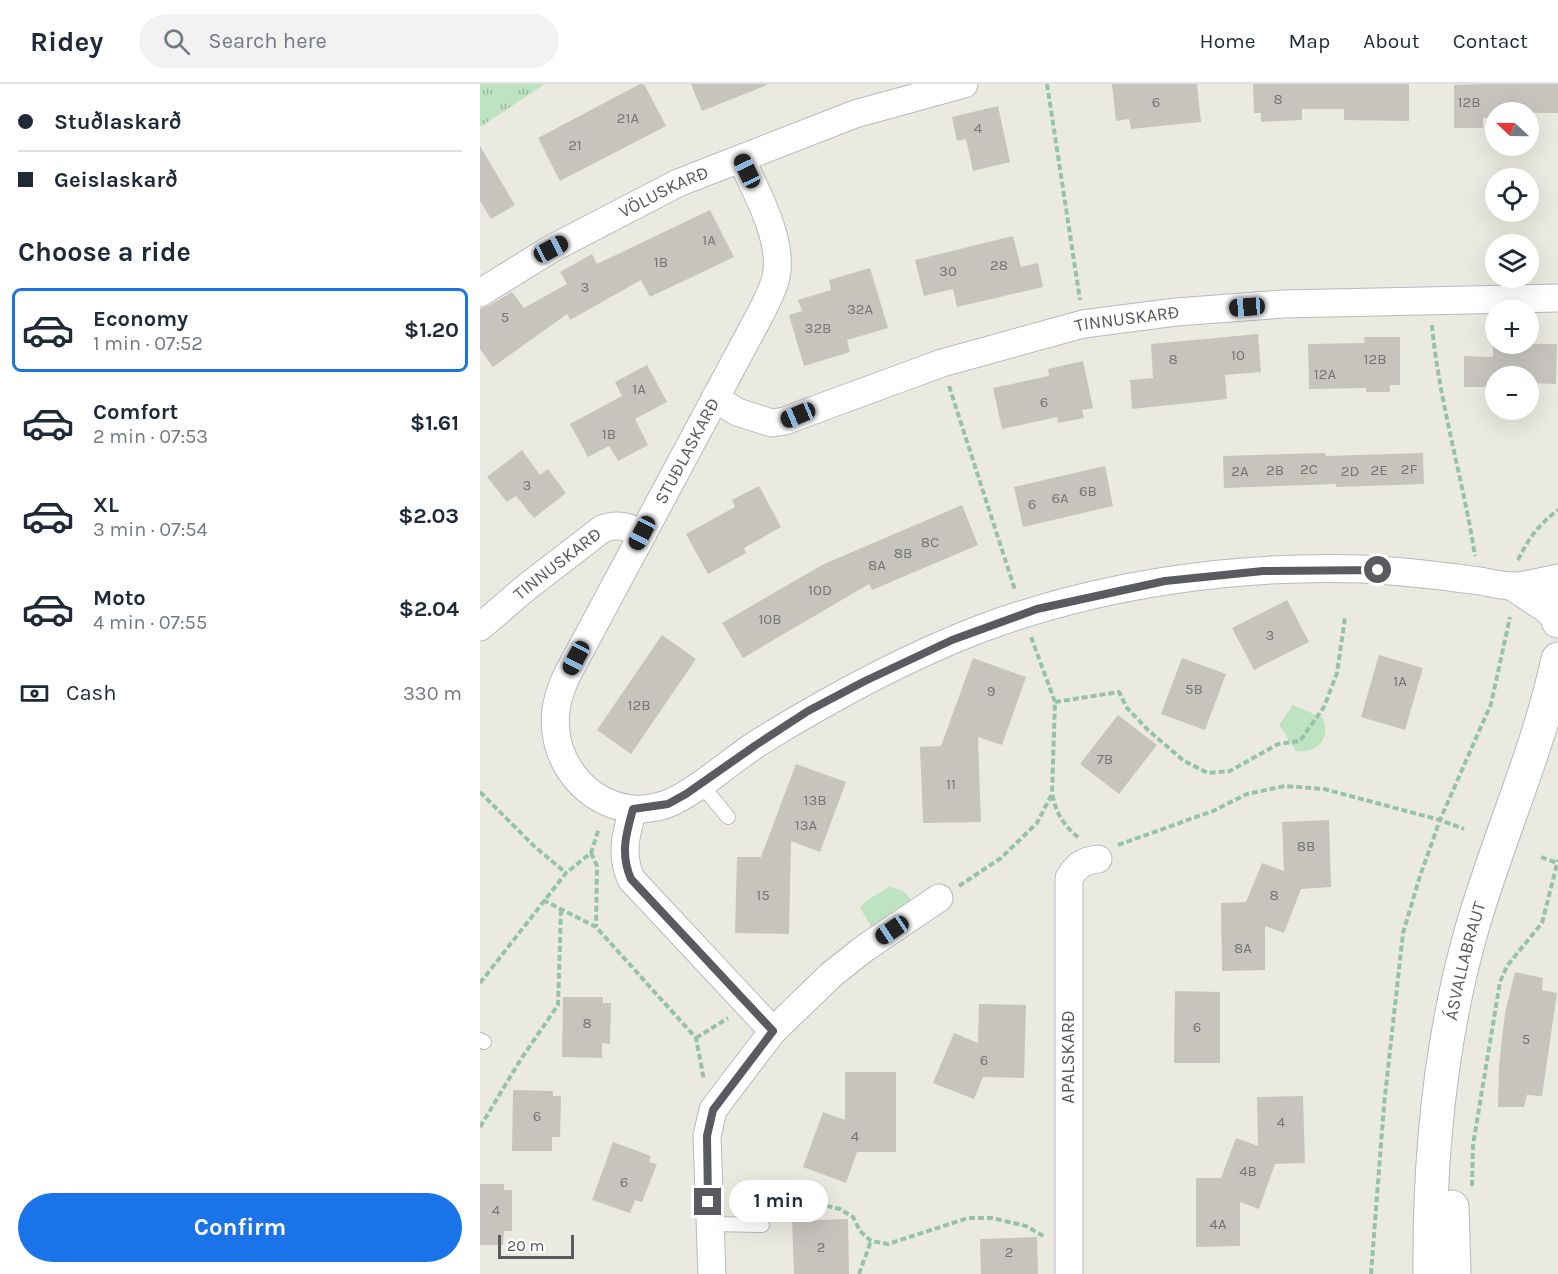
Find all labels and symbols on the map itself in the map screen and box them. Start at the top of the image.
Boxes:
house number: 8 [1273,90,1283,108]
house number: 6 [1152,93,1160,111]
house number: 12B [1458,93,1480,111]
north arrow [1485,102,1539,156]
house number: 21A [617,109,640,127]
house number: 4 [974,119,983,137]
house number: 21 [568,136,582,154]
car [731,151,763,191]
street label: VÖLUSKARÐ [615,161,712,223]
house number: 1A [702,231,716,249]
car [531,233,571,265]
house number: 1B [654,253,668,271]
house number: 28 [990,256,1008,274]
house number: 30 [939,262,957,280]
house number: 3 [581,278,589,296]
car [1228,297,1266,317]
house number: 32A [847,300,873,318]
street label: TINNUSKARÐ [1072,301,1181,337]
house number: 5 [501,308,509,326]
house number: 32B [805,319,831,337]
house number: 10 [1231,346,1245,364]
house number: 8 [1168,350,1178,368]
house number: 12B [1364,350,1386,368]
house number: 12A [1314,365,1337,383]
house number: 1A [632,380,646,398]
house number: 6 [1040,393,1048,411]
street label: STUÐLASKARÐ [650,394,724,508]
car [778,400,818,430]
house number: 1B [602,425,616,443]
house number: 2C [1300,460,1318,478]
house number: 2F [1401,460,1417,478]
house number: 2B [1266,461,1284,479]
house number: 2E [1370,461,1388,479]
house number: 2A [1231,462,1249,480]
house number: 2D [1341,462,1359,480]
house number: 3 [523,476,531,494]
house number: 6B [1079,482,1097,500]
house number: 6A [1051,489,1069,507]
house number: 6 [1028,495,1036,513]
car [626,513,658,553]
street label: TINNUSKARÐ [509,523,606,605]
house number: 8C [921,533,939,551]
house number: 8B [894,544,912,562]
house number: 8A [868,556,886,574]
route start [1364,556,1391,583]
house number: 10D [808,581,832,599]
house number: 10B [758,610,782,628]
house number: 3 [1266,626,1274,644]
car [560,638,592,678]
house number: 1A [1393,672,1407,690]
house number: 5B [1185,680,1203,698]
house number: 9 [987,682,995,700]
house number: 12B [628,696,650,714]
house number: 7B [1097,750,1113,768]
house number: 11 [946,775,956,793]
house number: 13B [803,791,827,809]
house number: 13A [795,816,818,834]
house number: 8B [1297,837,1315,855]
house number: 15 [756,886,770,904]
house number: 8 [1269,886,1279,904]
street label: ÁSVALLABRAUT [1439,899,1490,1022]
car [872,912,912,948]
house number: 8A [1234,939,1252,957]
street label: APALSKARÐ [1057,1010,1079,1104]
house number: 8 [582,1014,592,1032]
house number: 6 [1193,1018,1201,1036]
house number: 5 [1522,1030,1530,1048]
house number: 6 [980,1051,988,1069]
house number: 6 [533,1107,541,1125]
house number: 4 [1277,1113,1286,1131]
house number: 4 [851,1127,860,1145]
house number: 4B [1239,1162,1257,1180]
house number: 6 [620,1173,628,1191]
callout: 1 min [729,1181,828,1223]
route end [694,1188,721,1215]
house number: 4 [492,1201,501,1219]
house number: 4A [1210,1215,1227,1233]
scale bar [498,1232,574,1260]
house number: 2 [817,1238,825,1256]
house number: 2 [1005,1243,1013,1261]

